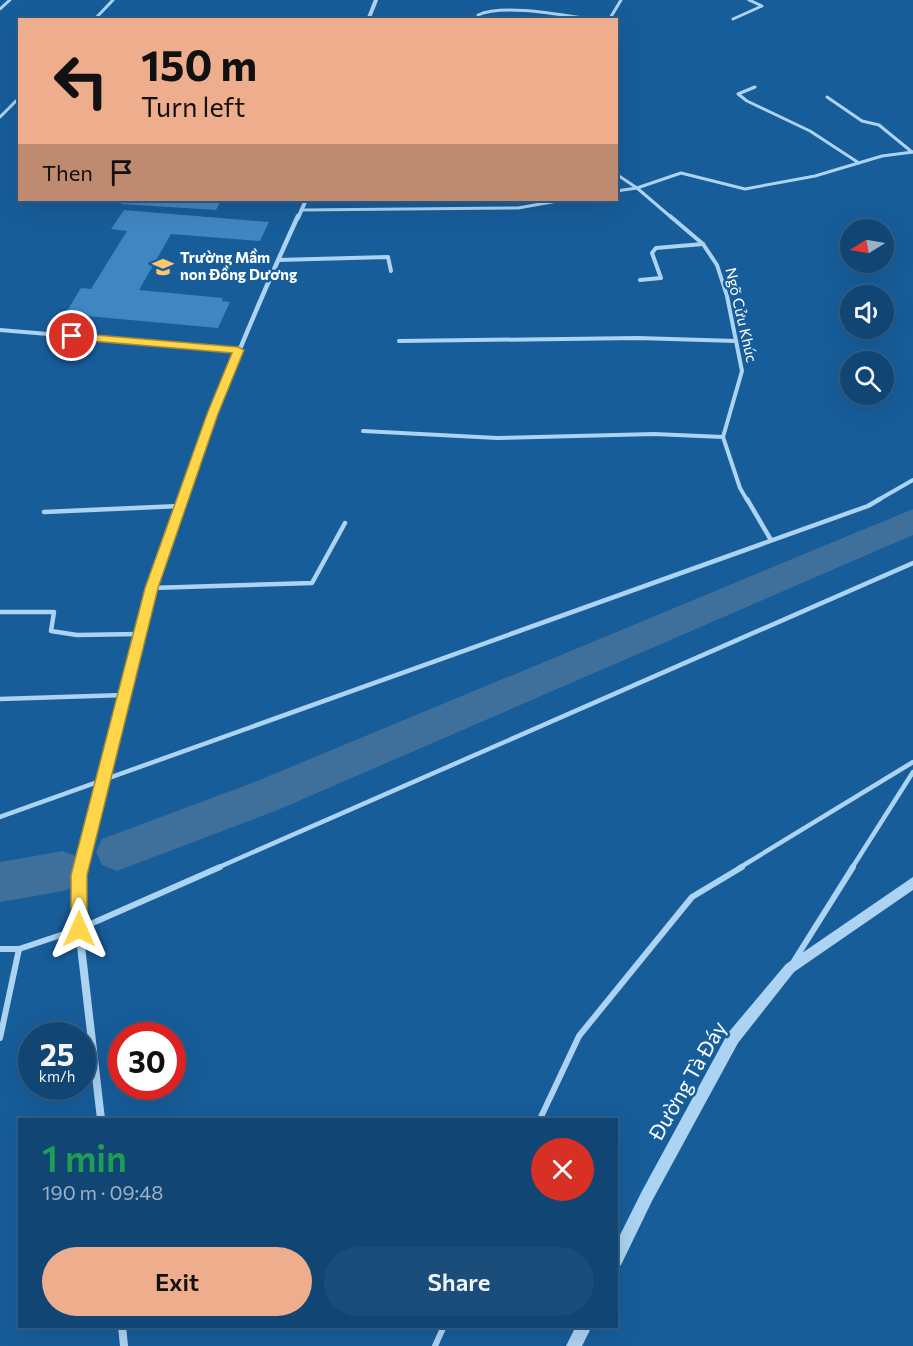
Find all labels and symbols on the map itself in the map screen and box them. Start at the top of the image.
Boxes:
north arrow [840,219,894,273]
place label: Trường Mầm non Đồng Dương [180,248,297,283]
school or university icon: Trường Mầm non Đồng Dương [151,255,175,279]
street label: Ngõ Cửu Khúc [722,266,762,364]
pin [46,310,97,361]
position arrow [47,897,111,961]
street label: Đường Tà Đáy [642,1016,731,1145]
speed limit sign: 30 [108,1022,186,1100]

